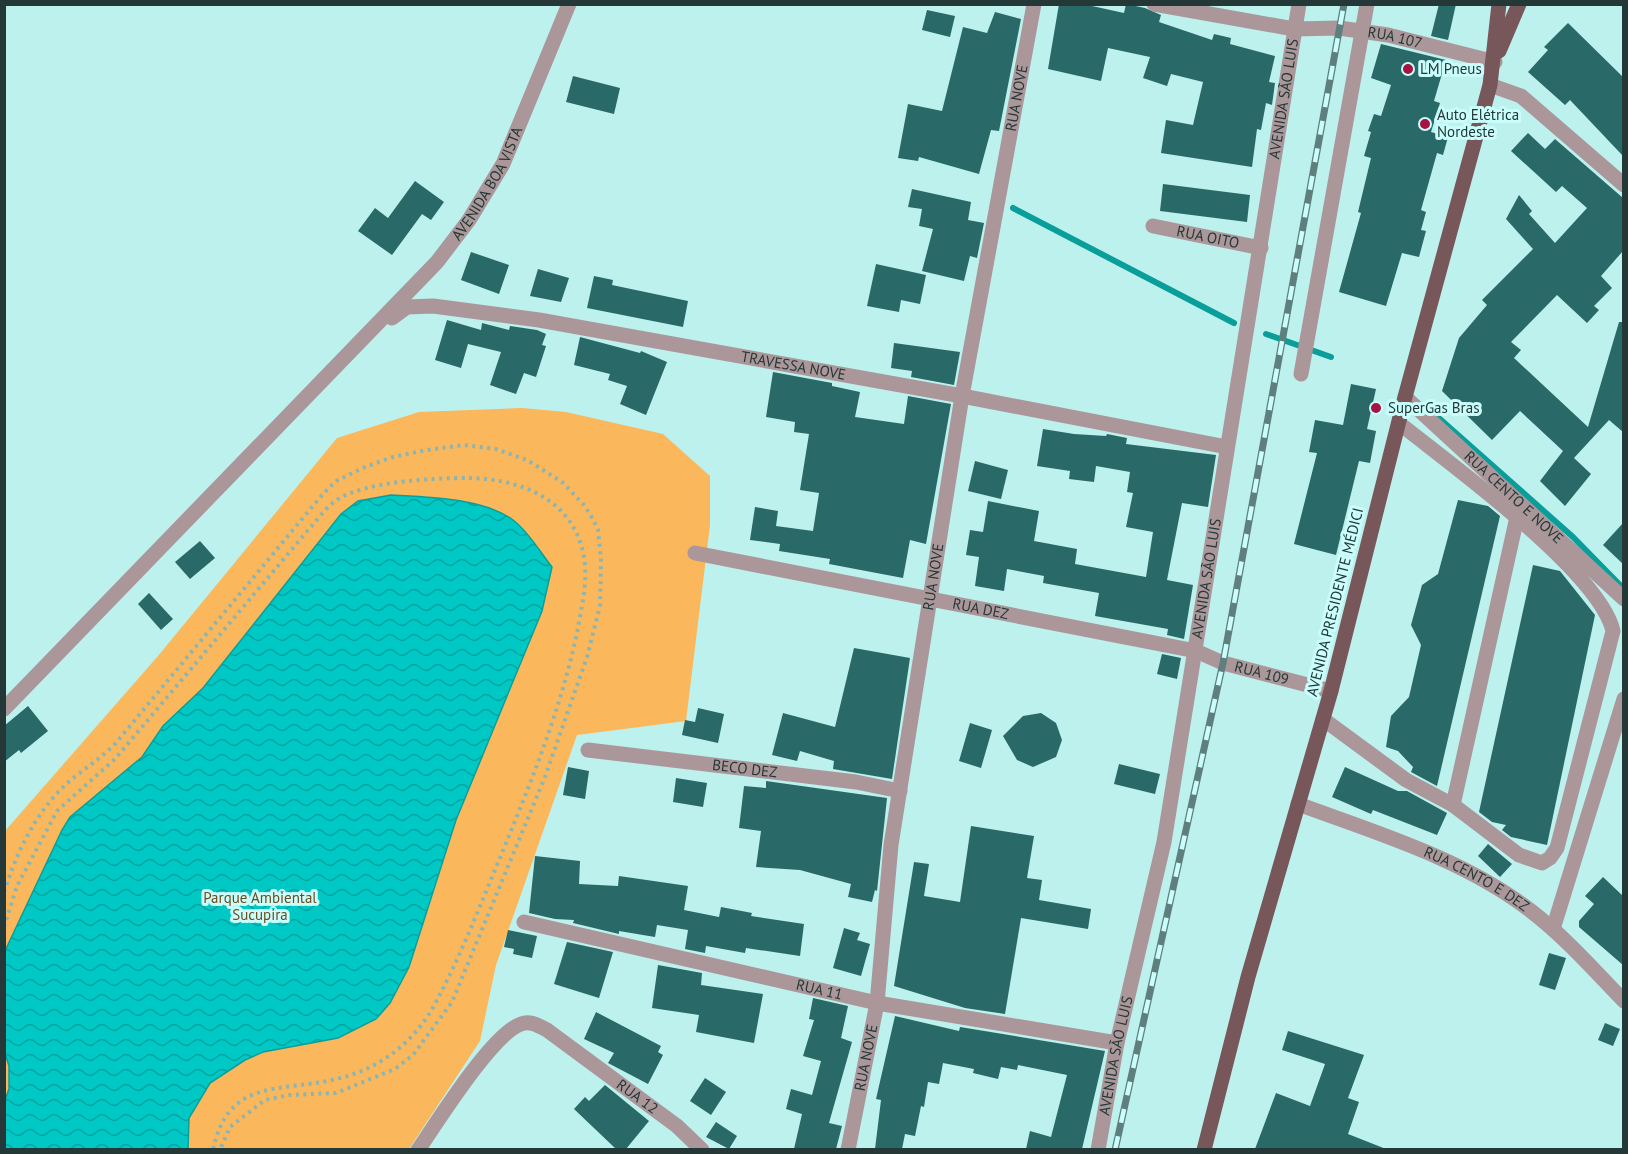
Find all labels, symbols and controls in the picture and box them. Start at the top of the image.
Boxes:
street label: RUA 107 [1366,22,1424,52]
street label: AVENIDA SÃO LUIS [1264,37,1302,160]
place label: LM Pneus [1420,59,1482,78]
marker: LM Pneus [1401,62,1415,76]
street label: RUA NOVE [1001,63,1032,133]
place label: Auto Elétrica Nordeste [1437,105,1519,141]
marker: Auto Elétrica Nordeste [1418,117,1432,131]
street label: AVENIDA BOA VISTA [447,124,526,244]
street label: RUA OITO [1175,221,1241,252]
street label: TRAVESSA NOVE [740,346,847,384]
place label: SuperGas Bras [1388,398,1479,417]
marker: SuperGas Bras [1369,401,1383,415]
street label: RUA CENTO E NOVE [1461,447,1568,547]
street label: AVENIDA PRESIDENTE MÉDICI [1302,506,1367,698]
street label: AVENIDA SÃO LUIS [1187,517,1225,640]
street label: RUA NOVE [918,542,948,612]
street label: RUA DEZ [951,594,1010,623]
street label: RUA 109 [1233,656,1291,689]
street label: BECO DEZ [711,755,779,782]
street label: RUA CENTO E DEZ [1421,842,1533,915]
park label: Parque Ambiental Sucupira [203,888,317,924]
street label: RUA 11 [794,975,845,1004]
street label: AVENIDA SÃO LUIS [1094,994,1137,1117]
street label: RUA NOVE [850,1023,882,1093]
street label: RUA 12 [613,1075,662,1118]

